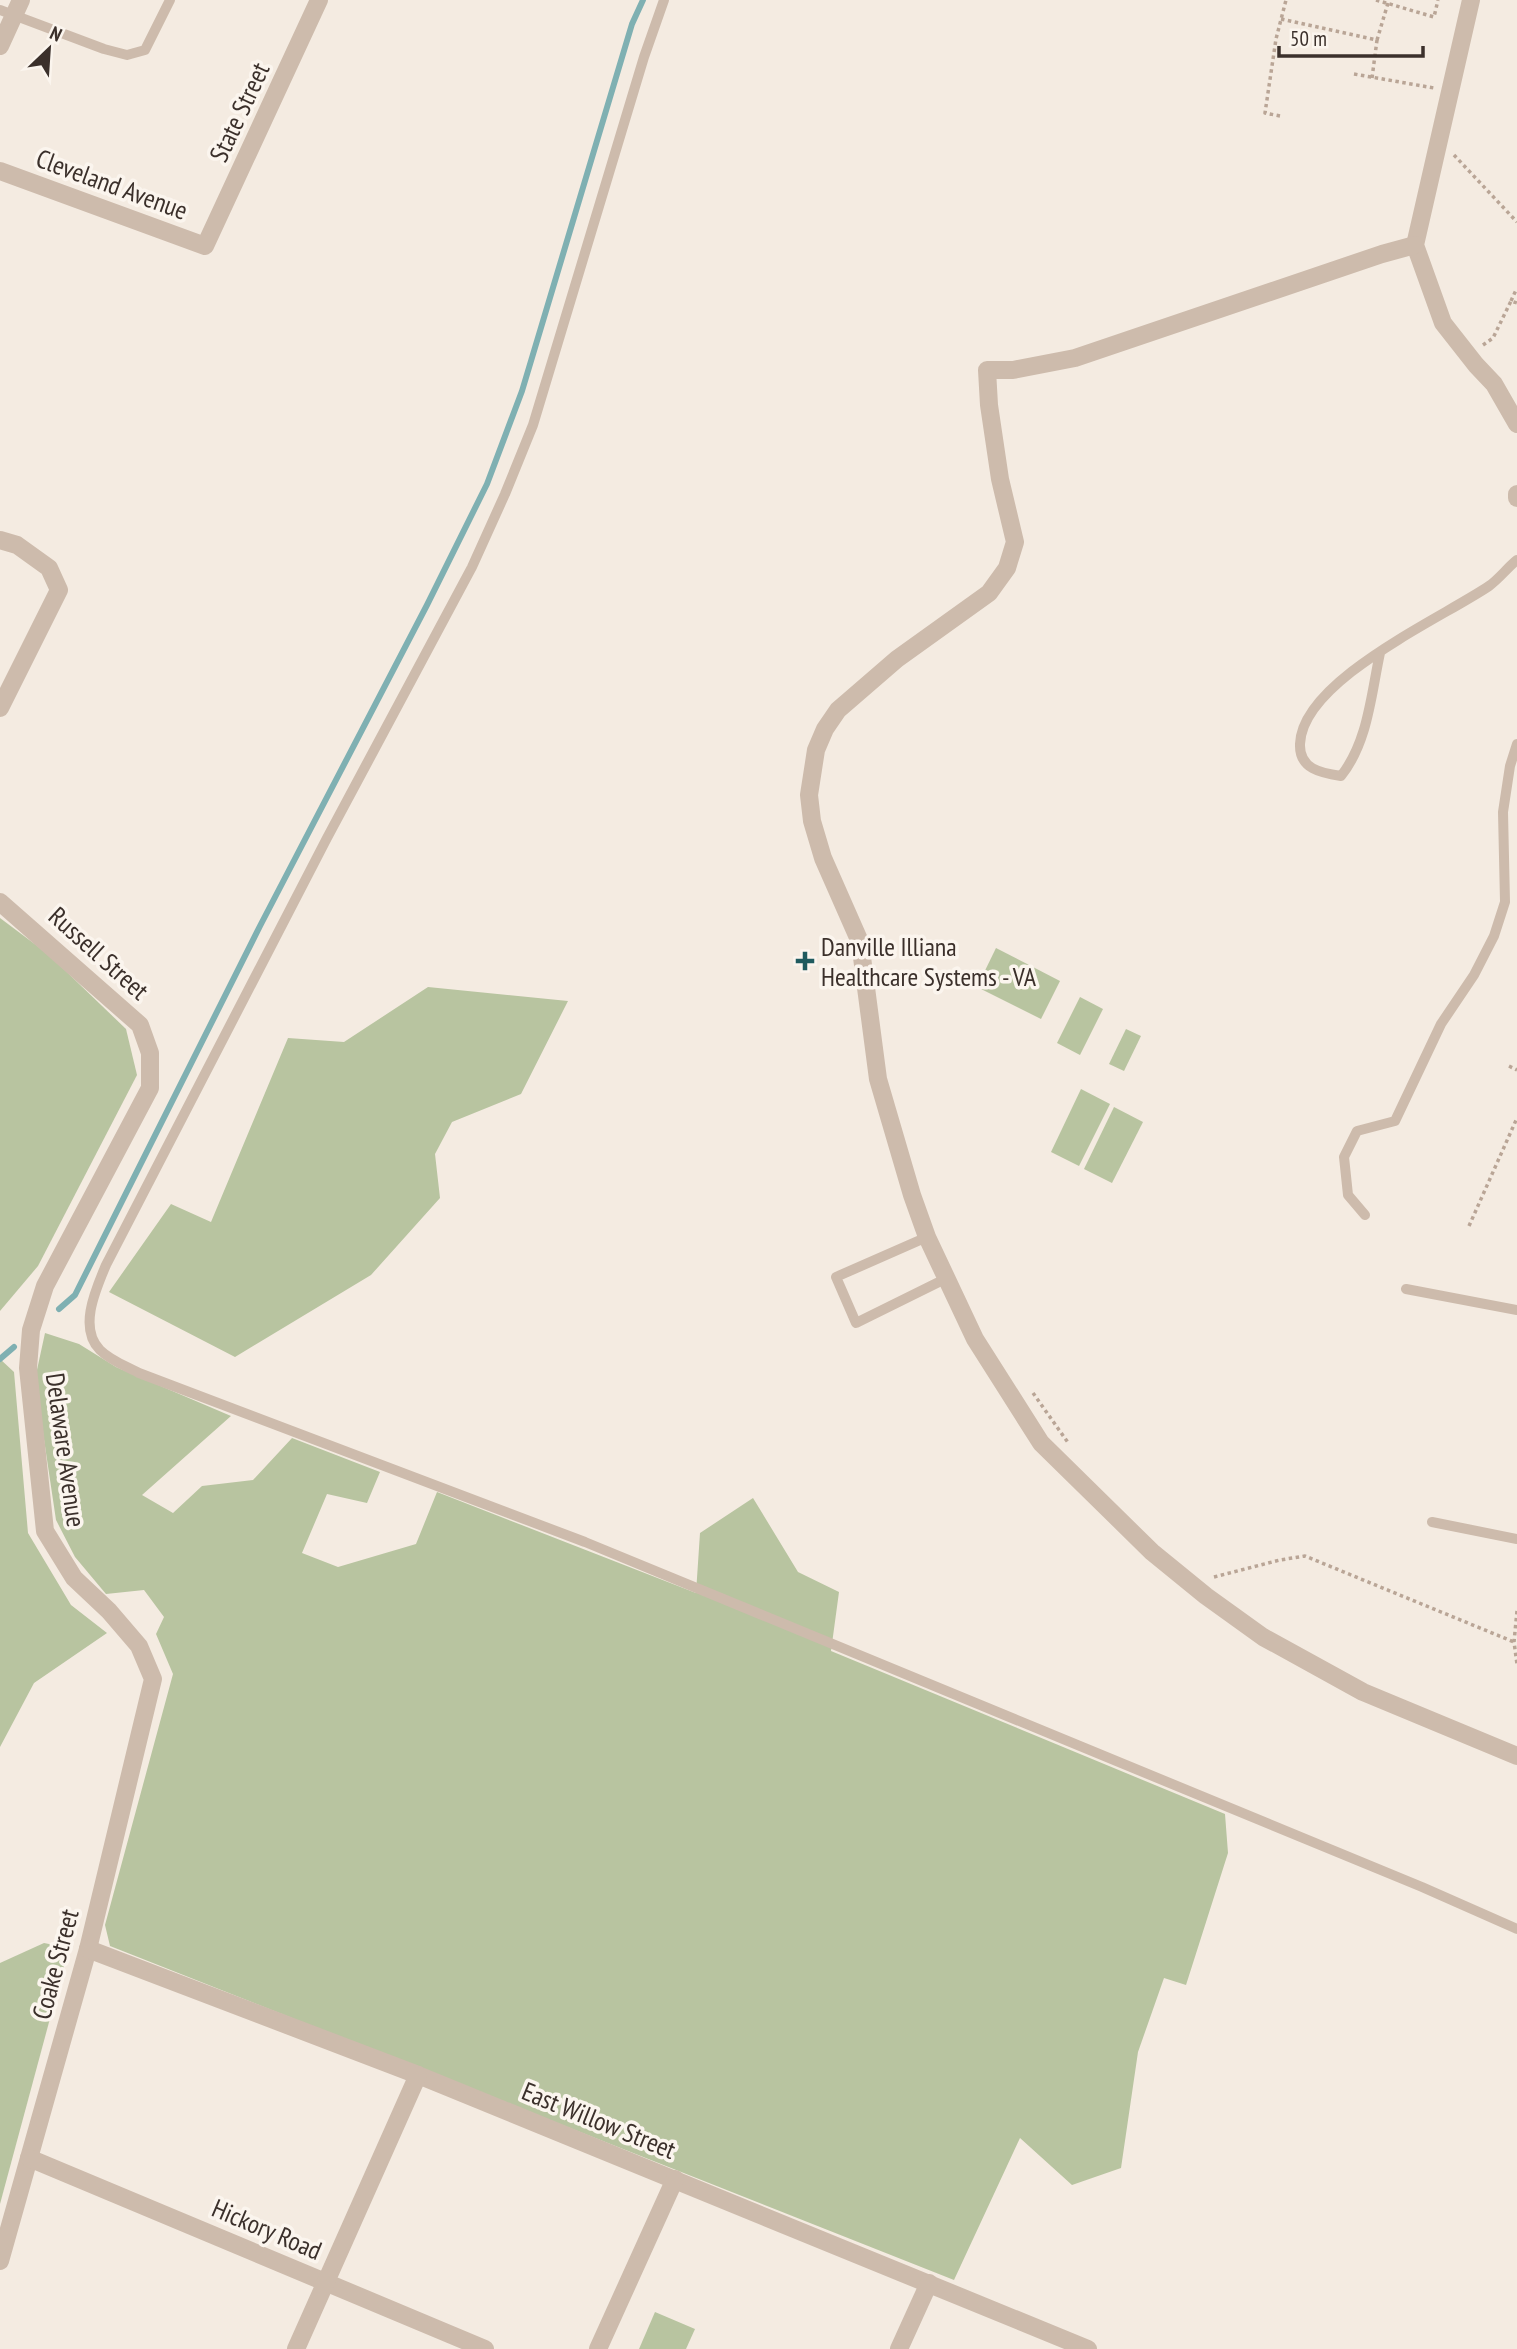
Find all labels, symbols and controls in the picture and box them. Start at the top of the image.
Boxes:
north arrow [14,14,84,84]
scale bar [1279,14,1422,58]
text: N [46,21,66,47]
text: 50 m [1290,25,1327,52]
street label: State Street [202,57,276,167]
street label: Cleveland Avenue [32,141,192,227]
street label: Russell Street [42,899,156,1007]
place label: Danville Illiana Healthcare Systems - VA [821,930,1037,993]
marker: Danville Illiana Healthcare Systems - VA [795,951,815,971]
street label: Delaware Avenue [39,1371,93,1529]
street label: Coake Street [24,1905,86,2023]
street label: East Willow Street [517,2074,681,2166]
street label: Hickory Road [207,2191,327,2267]

